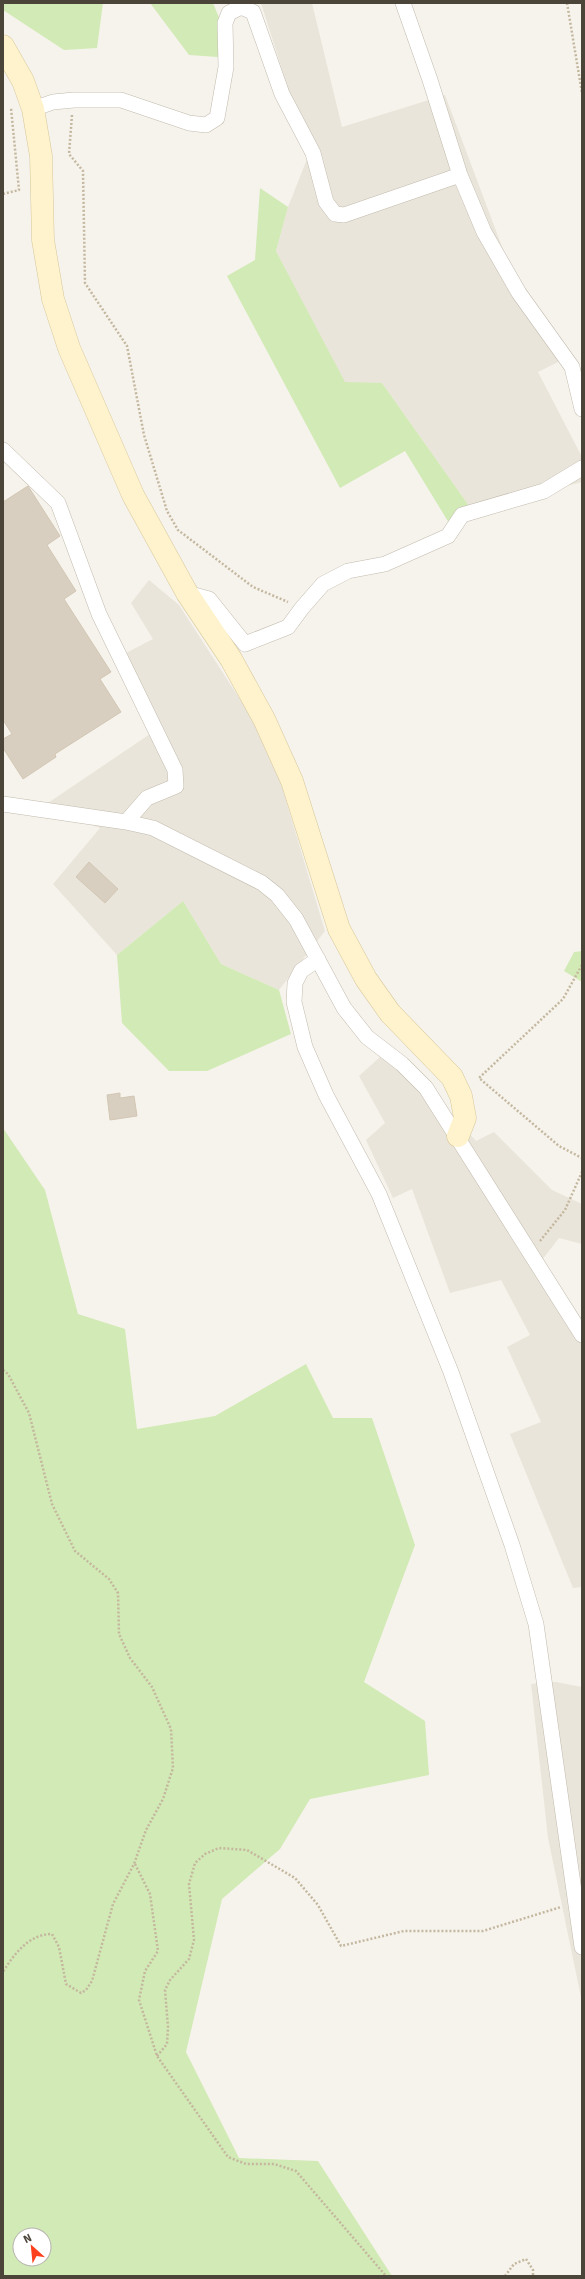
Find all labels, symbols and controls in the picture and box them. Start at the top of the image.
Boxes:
north arrow [12,2227,52,2267]
text: N [21,2231,34,2246]

